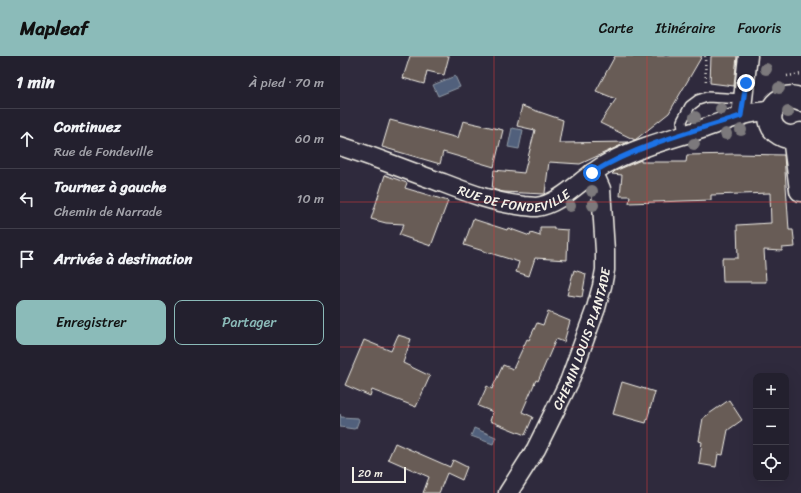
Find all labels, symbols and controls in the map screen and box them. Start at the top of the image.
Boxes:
text: Mapleaf [20,12,88,45]
text: Carte [599,16,634,41]
text: Itinéraire [656,16,715,41]
text: Favoris [737,16,781,41]
text: 1 min [16,67,55,97]
text: À pied · 70 m [249,71,324,94]
route end [737,74,755,92]
text: Continuez [54,114,121,140]
text: 60 m [295,127,324,150]
icon: ahead [16,128,38,150]
text: Rue de Fondeville [54,140,153,163]
route start [583,164,601,182]
text: Tournez à gauche [54,174,166,200]
text: RUE DE FONDEVILLE [454,179,576,219]
street label: RUE DE FONDEVILLE [455,179,571,195]
text: 10 m [297,187,324,210]
icon: left [16,188,38,210]
text: Chemin de Narrade [54,200,162,223]
text: Arrivée à destination [54,246,192,272]
icon: arrive [16,248,38,270]
street label: CHEMIN LOUIS PLANTADE [546,265,617,414]
button: Enregistrer [16,300,166,345]
button: Partager [174,300,324,345]
map controls [753,373,789,481]
button: + [753,373,789,409]
button: − [753,409,789,445]
button: locate [753,445,789,481]
text: 20 m [358,464,383,483]
scale bar [352,465,406,484]

